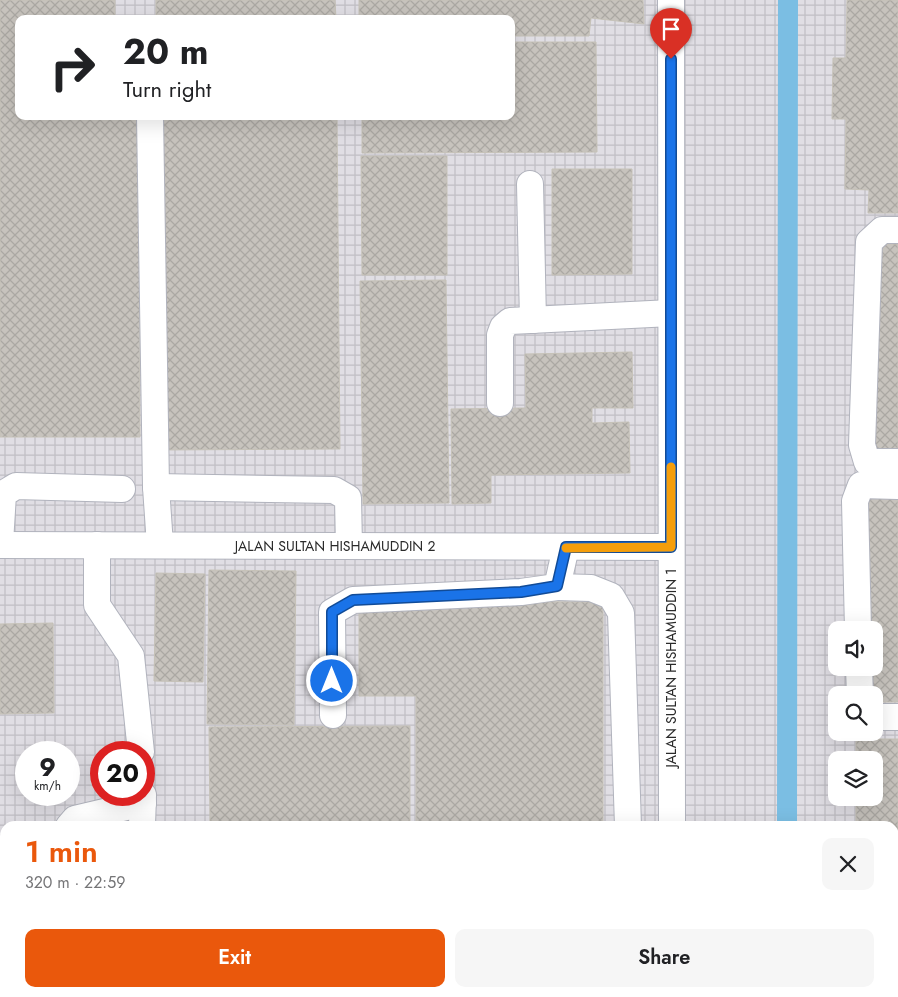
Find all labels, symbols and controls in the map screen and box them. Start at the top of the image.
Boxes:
pin [650,8,692,59]
icon: arrive [657,15,685,43]
text: 20 m [123,27,208,77]
icon: right [40,35,105,100]
text: Turn right [123,73,211,105]
street label: JALAN SULTAN HISHAMUDDIN 2 [233,536,435,556]
street label: JALAN SULTAN HISHAMUDDIN 1 [661,568,681,770]
map controls [828,621,883,806]
button: sound [828,621,883,676]
position arrow [305,654,357,706]
button: search [828,686,883,741]
speed limit sign: 20 [90,741,155,806]
text: 9 [39,749,56,785]
button: layers [828,751,883,806]
text: km/h [34,777,61,795]
text: 1 min [25,830,98,873]
button: close [822,838,874,890]
text: 320 m · 22:59 [25,871,125,894]
button: Exit [25,929,445,987]
button: Share [455,929,874,987]

